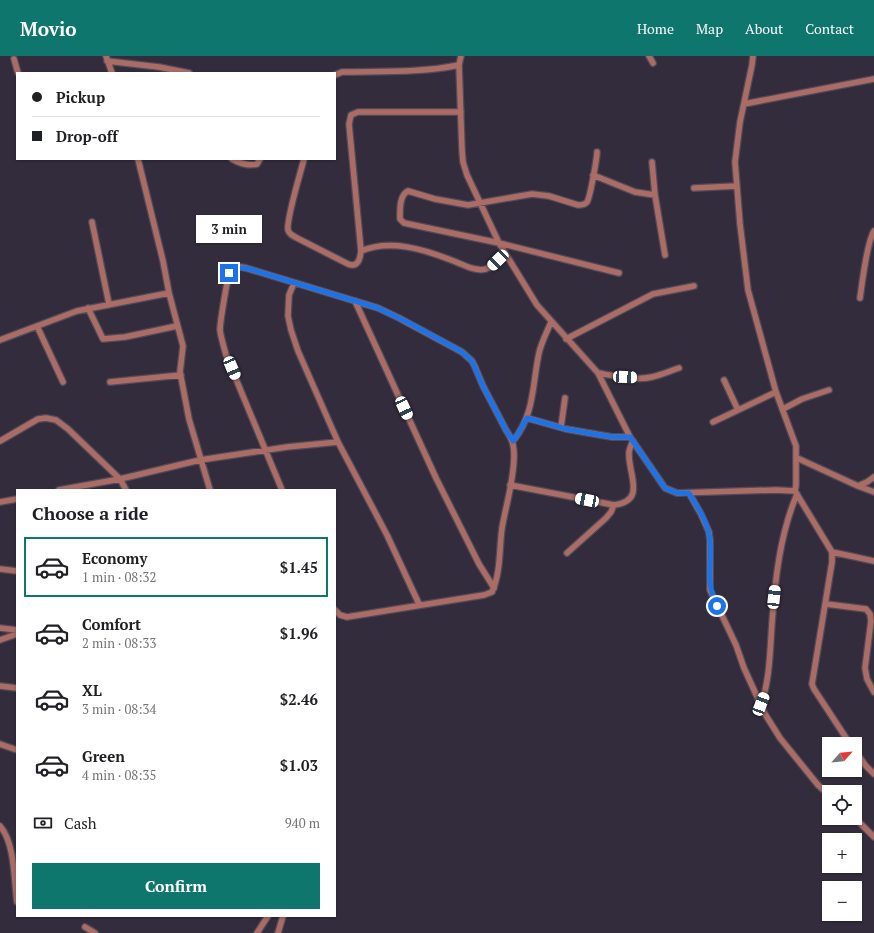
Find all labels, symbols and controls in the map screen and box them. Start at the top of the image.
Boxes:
text: Movio [20,16,77,41]
text: Home [637,19,674,38]
text: Map [696,19,723,38]
text: About [745,19,783,38]
text: Contact [805,19,854,38]
text: Pickup [56,87,105,107]
text: Drop-off [56,126,118,146]
callout: 3 min [196,215,262,243]
text: 3 min [211,220,247,238]
car [485,247,511,273]
route end [220,264,238,282]
car [222,355,242,381]
car [613,370,637,384]
car [393,395,415,421]
car [574,492,600,508]
text: Choose a ride [32,501,148,525]
text: Economy [82,548,147,568]
icon: car [34,549,70,585]
text: $1.45 [280,557,318,577]
text: 1 min · 08:32 [82,568,156,586]
car [767,584,781,610]
route start [708,597,726,615]
text: Comfort [82,614,141,634]
icon: car [34,615,70,651]
text: $1.96 [280,623,318,643]
text: 2 min · 08:33 [82,634,156,652]
text: XL [82,680,102,700]
icon: car [34,681,70,717]
text: $2.46 [280,689,318,709]
car [751,691,771,717]
text: 3 min · 08:34 [82,700,156,718]
north arrow [822,737,862,777]
map controls [822,737,862,921]
text: Green [82,746,125,766]
icon: car [34,747,70,783]
text: $1.03 [280,755,318,775]
text: 4 min · 08:35 [82,766,156,784]
button: locate [822,785,862,825]
icon: cash [32,812,54,834]
text: Cash [64,813,97,833]
text: 940 m [285,814,320,832]
button: + [822,833,862,873]
button: Confirm [32,863,320,909]
button: − [822,881,862,921]

